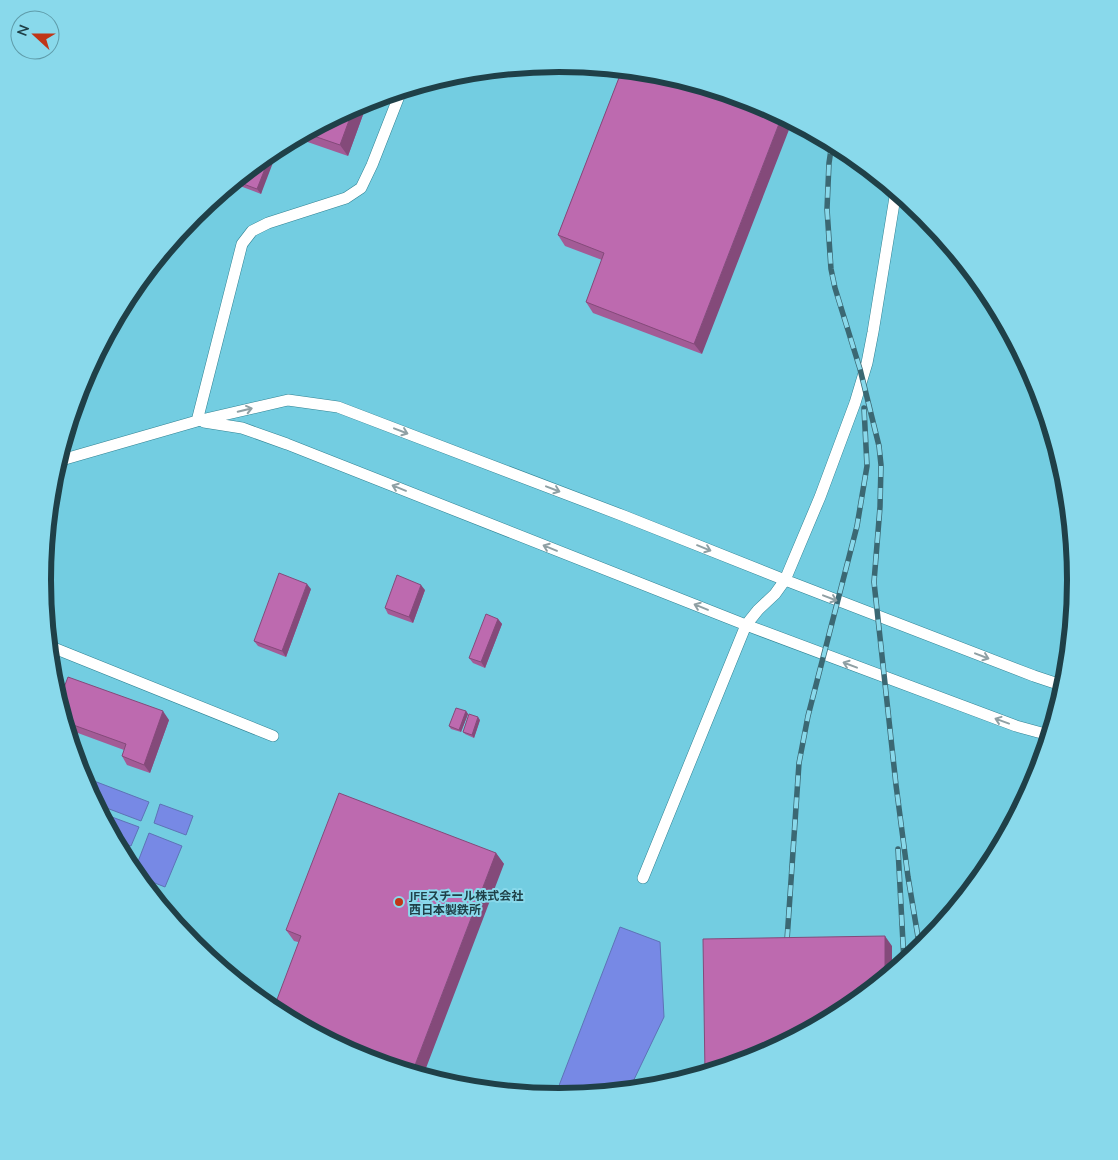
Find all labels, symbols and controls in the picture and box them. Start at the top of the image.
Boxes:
north arrow [10,10,60,60]
text: N [13,22,33,39]
one-way arrow [236,405,252,414]
one-way arrow [393,427,408,436]
one-way arrow [392,483,407,492]
one-way arrow [545,485,560,494]
one-way arrow [543,543,558,552]
one-way arrow [696,544,712,553]
one-way arrow [822,594,838,603]
one-way arrow [694,602,709,612]
one-way arrow [974,652,989,661]
one-way arrow [843,659,858,669]
one-way arrow [995,716,1011,725]
place label: JFEスチール株式会社 西日本製鉄所 [409,888,523,917]
marker: JFEスチール株式会社 西日本製鉄所 [393,896,405,908]

